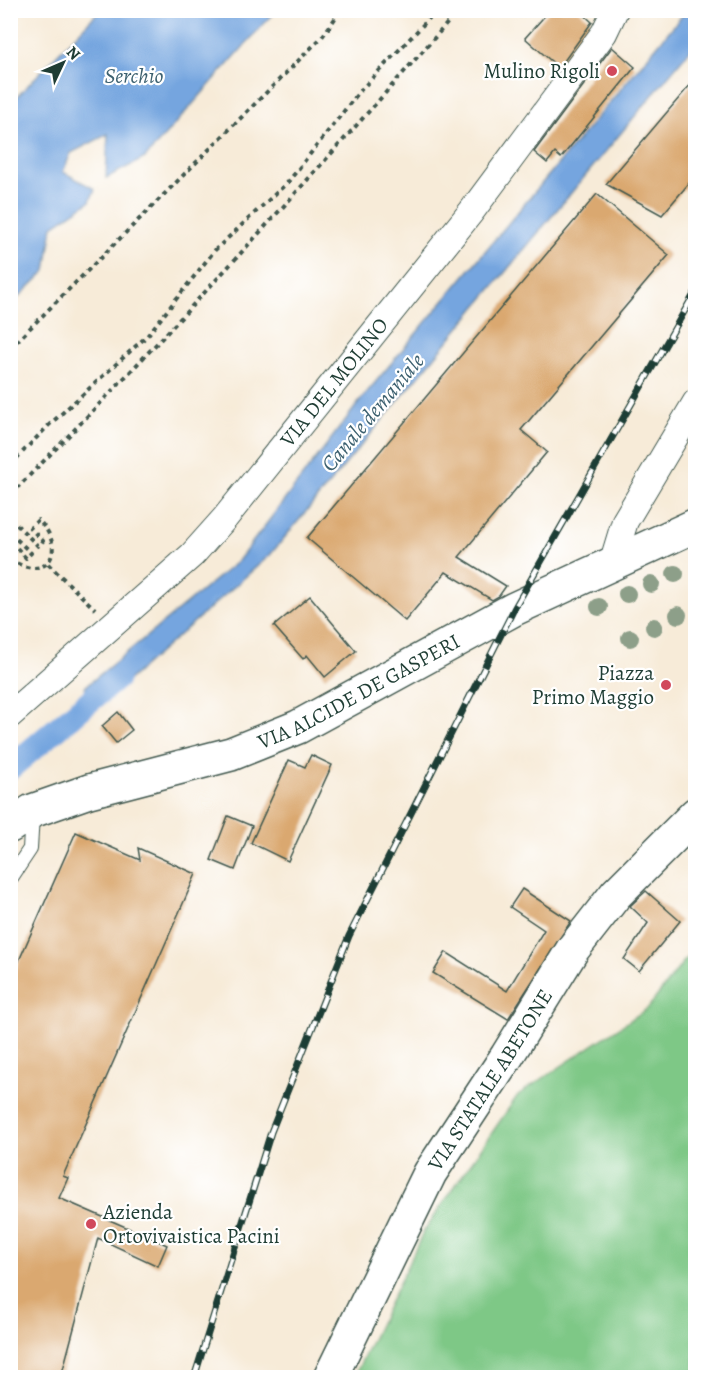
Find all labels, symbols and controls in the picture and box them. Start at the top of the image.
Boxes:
north arrow [33,33,93,93]
text: N [61,41,85,65]
place label: Mulino Rigoli [484,57,600,85]
water label: Serchio [104,61,164,91]
marker: Mulino Rigoli [605,64,619,78]
street label: VIA DEL MOLINO [273,312,395,454]
water label: Canale demaniale [314,347,431,478]
street label: VIA ALCIDE DE GASPERI [252,627,465,756]
place label: Piazza Primo Maggio [532,659,654,711]
marker: Piazza Primo Maggio [659,678,673,692]
street label: VIA STATALE ABETONE [421,984,559,1177]
place label: Azienda Ortovivaistica Pacini [102,1198,280,1250]
marker: Azienda Ortovivaistica Pacini [84,1217,98,1231]

